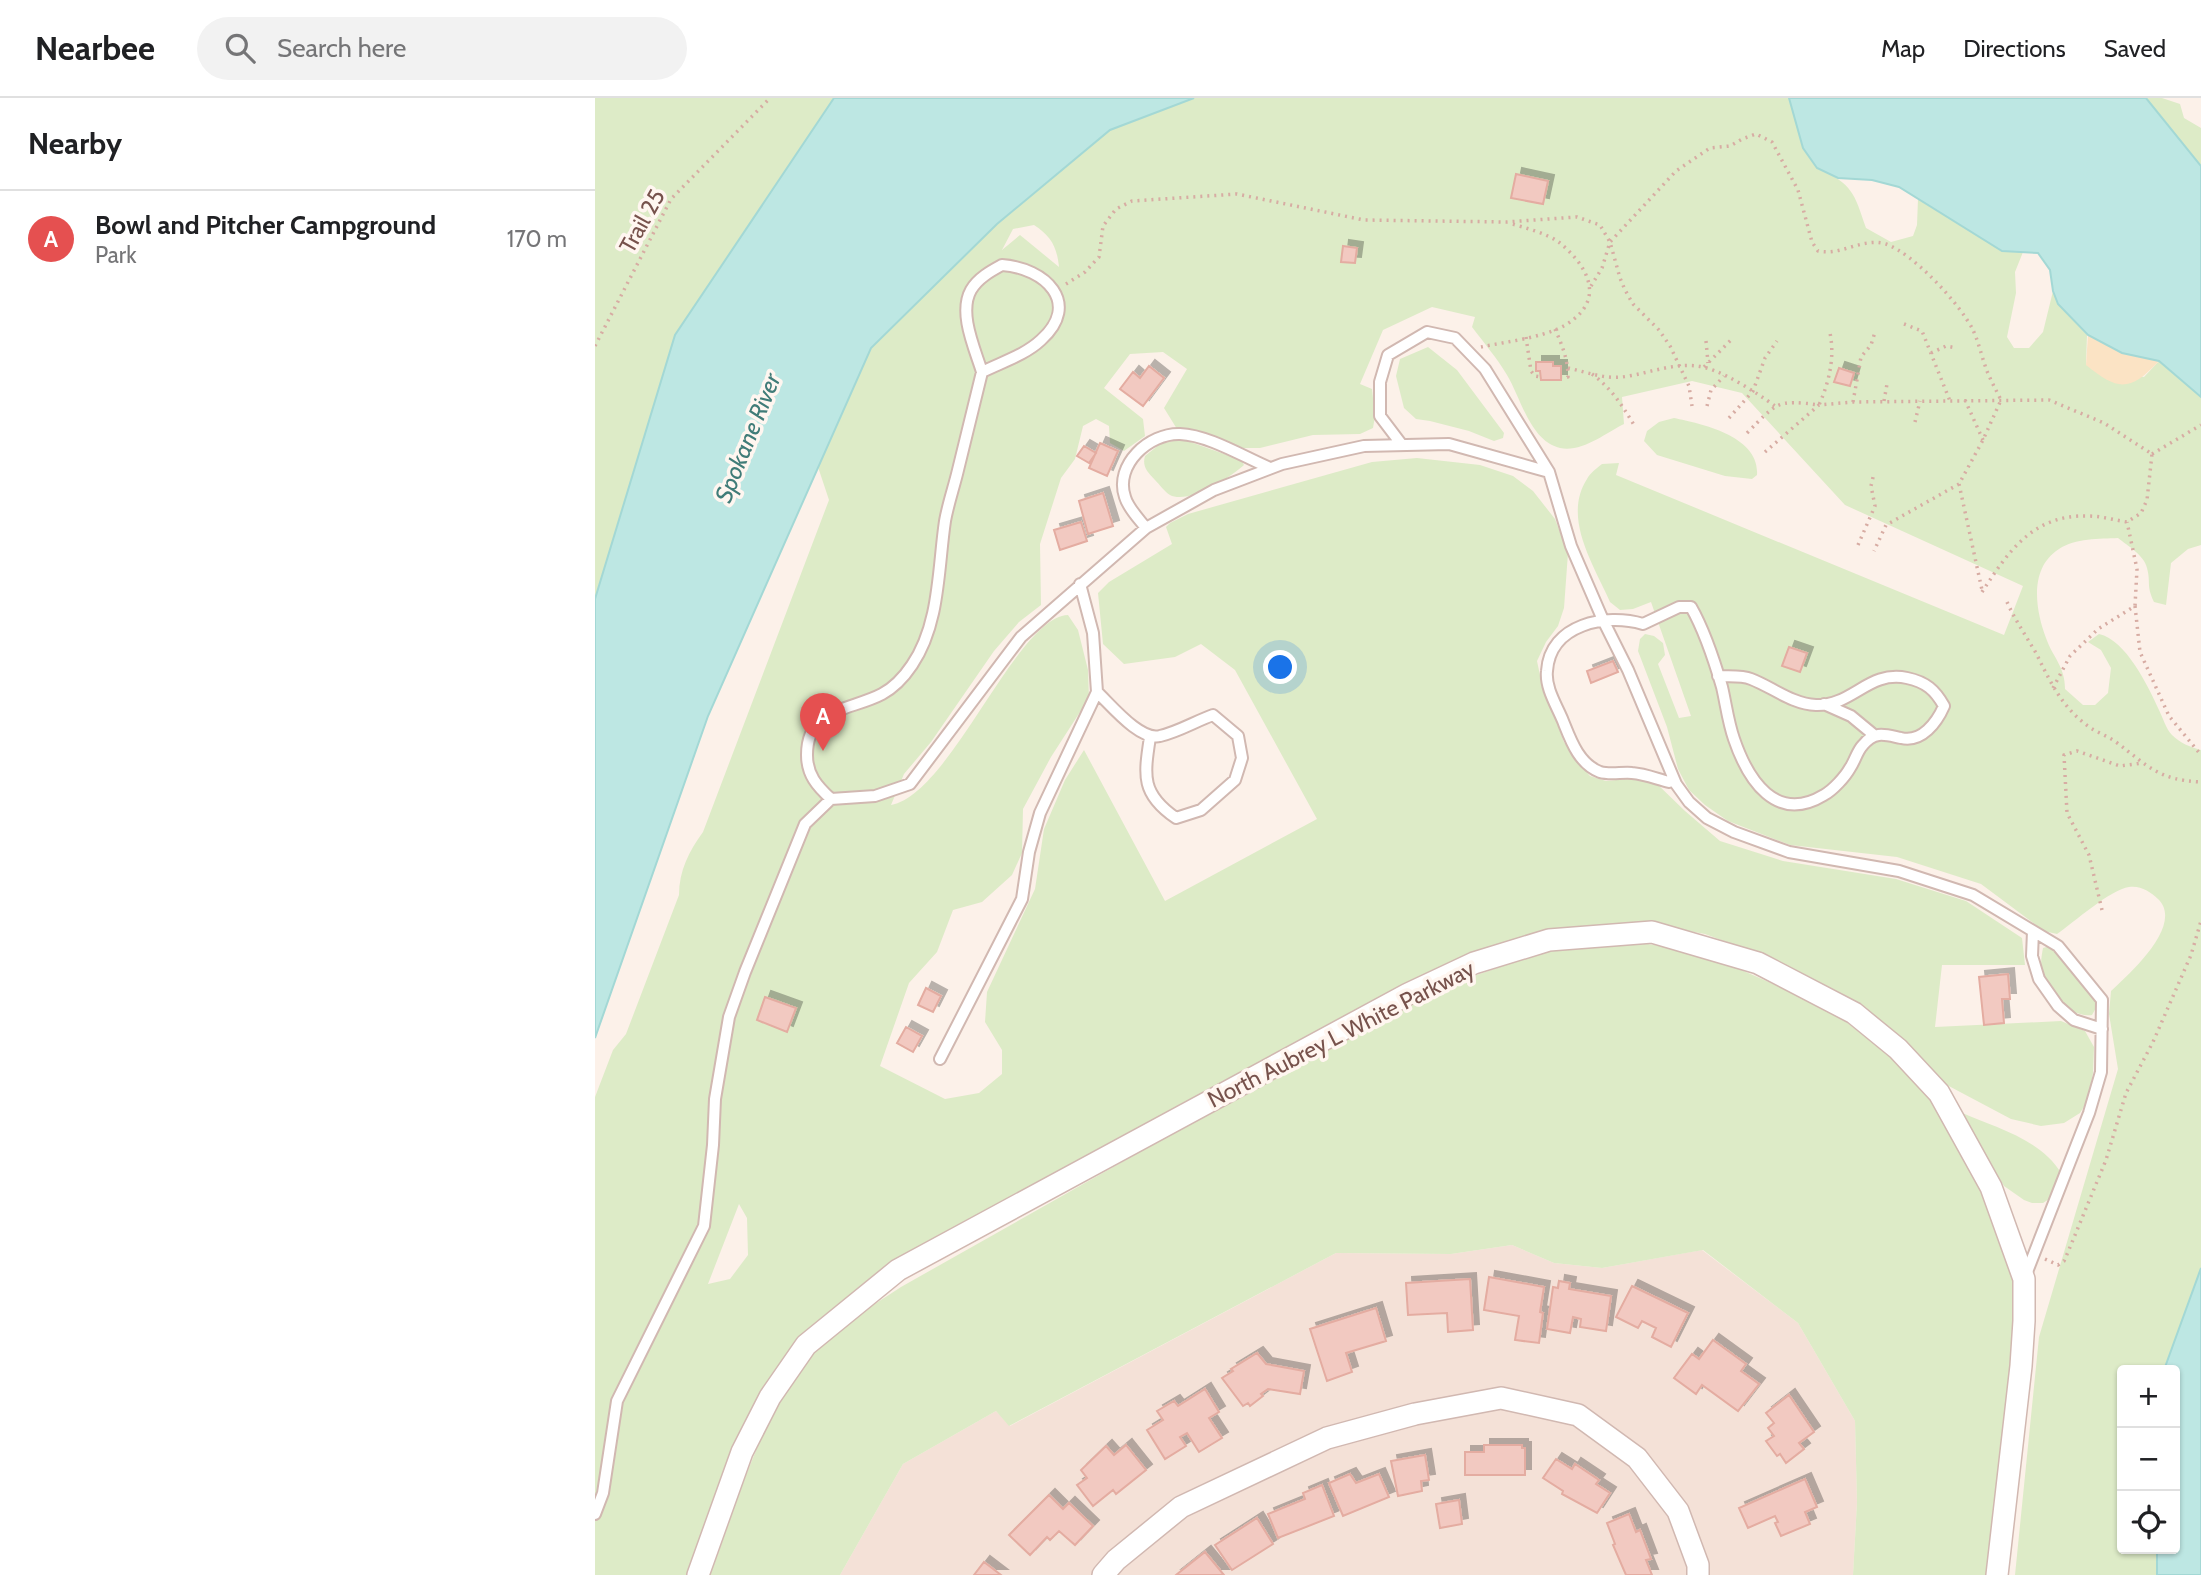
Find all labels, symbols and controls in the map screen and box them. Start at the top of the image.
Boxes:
search box [197,17,687,80]
text: Nearbee [35,28,155,68]
icon: search [221,29,259,67]
text: Search here [277,32,406,64]
text: Map [1881,34,1925,63]
text: Directions [1963,34,2066,63]
text: Saved [2104,34,2166,63]
text: Nearby [28,125,122,162]
street label: Trail 25 [613,184,671,258]
text: Bowl and Pitcher Campground [95,209,436,241]
text: A [44,225,58,253]
text: 170 m [507,225,567,253]
text: Park [95,241,136,269]
water label: Spokane River [709,368,787,507]
your location [1263,650,1297,684]
pin: A [800,693,846,751]
street label: North Aubrey L White Parkway [1203,954,1480,1114]
map controls [2117,1365,2180,1554]
button: + [2117,1365,2180,1428]
button: − [2117,1428,2180,1491]
button: locate [2117,1491,2180,1554]

